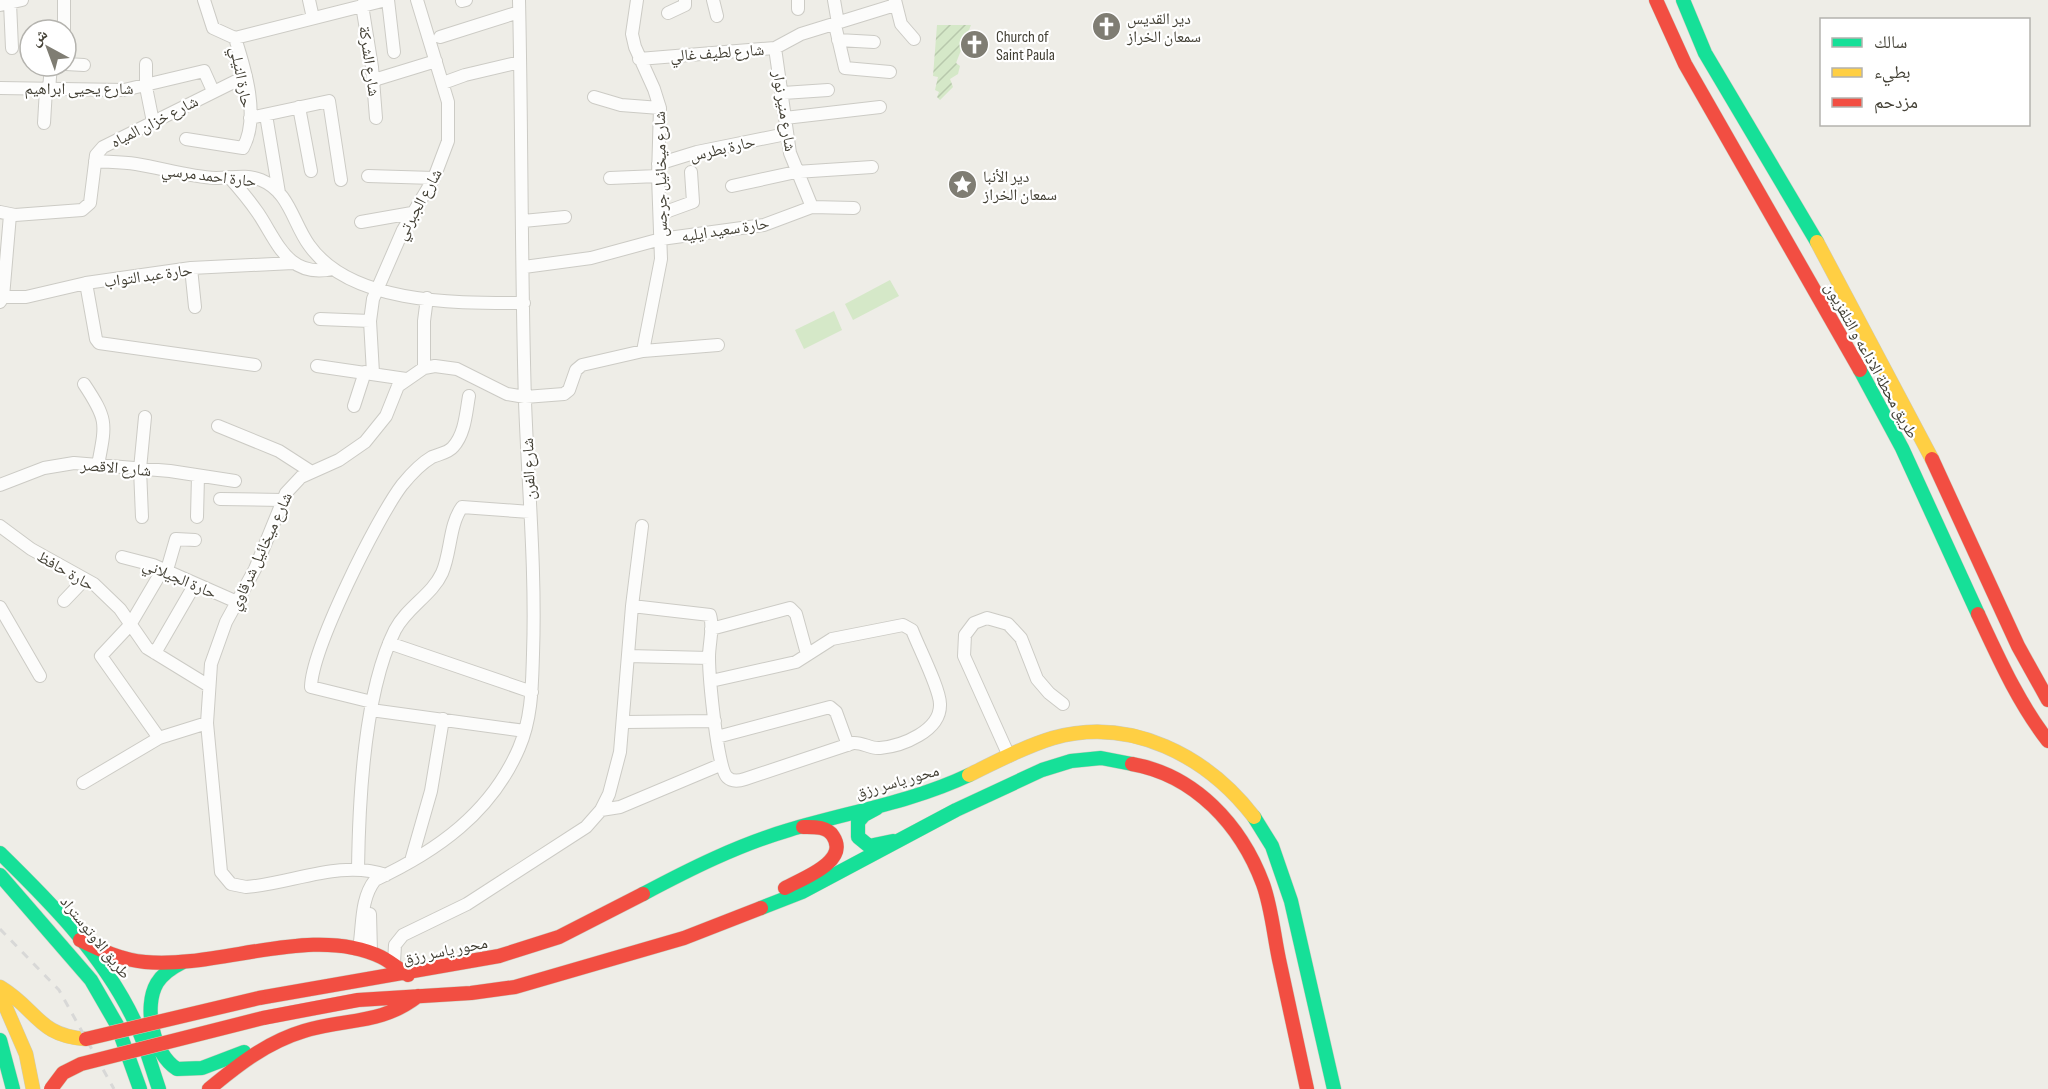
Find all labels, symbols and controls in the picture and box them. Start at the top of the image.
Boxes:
place label: دير القديس سمعان الخراز [1126,10,1201,47]
church icon: دير القديس سمعان الخراز [1090,11,1122,43]
north arrow [18,18,78,78]
legend [1820,18,2030,126]
text: ش [27,25,52,51]
street label: شارع الشركة [354,25,383,98]
place label: Church of Saint Paula [996,28,1055,65]
church icon: Church of Saint Paula [959,29,991,61]
text: سالك [1874,32,1907,53]
street label: شارع لطيف غالي [669,41,765,68]
street label: حارة النيلي [223,45,256,110]
text: بطيء [1874,62,1911,87]
street label: شارع منير نوار [768,68,799,153]
street label: شارع يحيى ابراهيم [24,80,134,99]
street label: شارع خزان المياه [108,92,202,152]
text: مزدحم [1874,92,1918,114]
street label: شارع ميخائيل جرجس [651,111,672,237]
street label: حارة بطرس [688,133,757,166]
street label: حارة احمد مرسي [160,161,257,194]
street label: شارع الجبرتي [392,166,448,245]
place label: دير الأنبا سمعان الخراز [982,168,1057,205]
place icon: دير الأنبا سمعان الخراز [946,169,978,201]
street label: حارة سعيد ايليه [680,214,771,247]
street label: حارة عبد التواب [103,261,194,292]
street label: طريق محطة الاذاعه و التلفزيون [1820,279,1922,442]
street label: شارع الفرن [519,438,540,500]
street label: شارع الاقصر [79,456,152,481]
street label: شارع ميخائيل شرقاوي [226,490,299,615]
street label: حارة حافظ [33,547,97,595]
street label: حارة الجيلاني [139,555,219,605]
street label: محور ياسر رزق [853,761,941,803]
street label: طريق الاوتوستراد [56,893,134,983]
street label: محور ياسر رزق [401,934,489,969]

